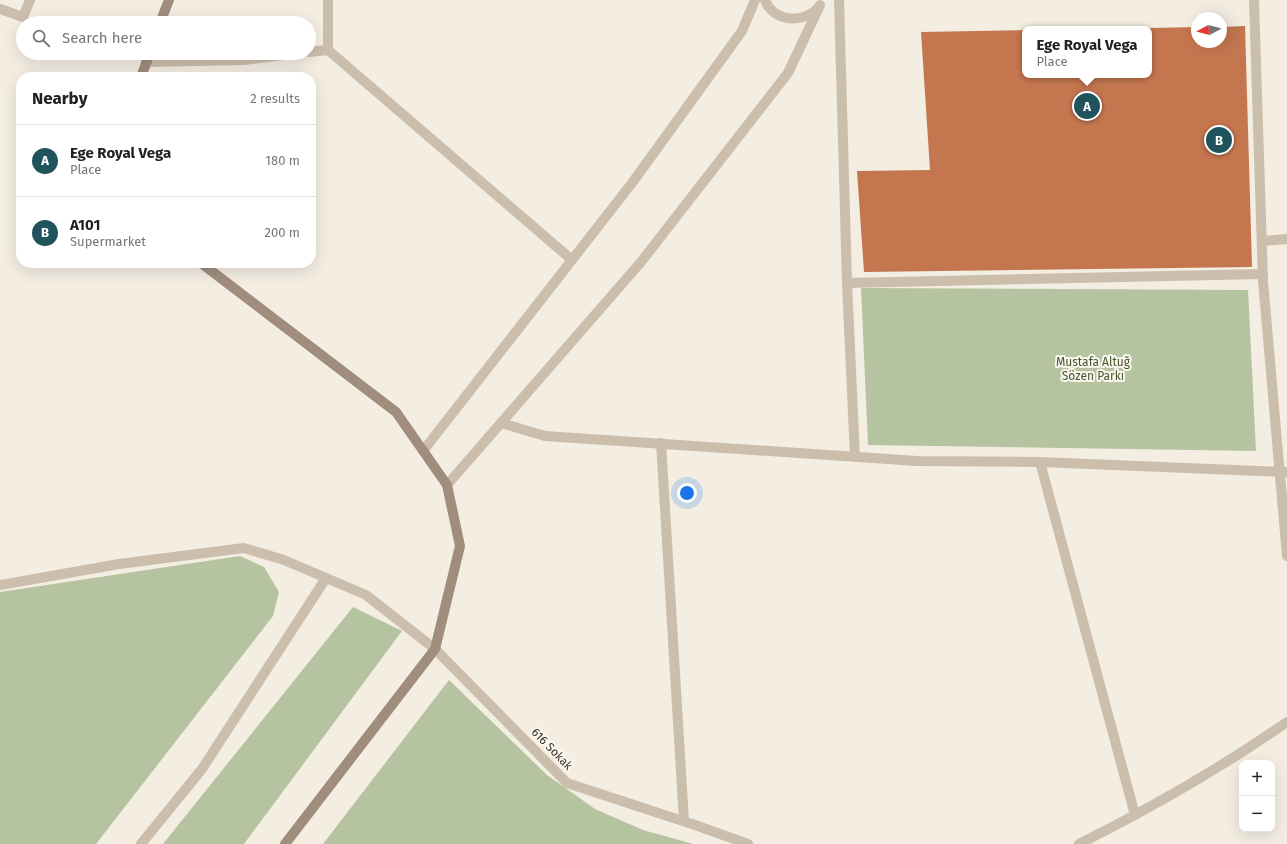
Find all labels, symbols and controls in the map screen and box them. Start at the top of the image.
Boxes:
north arrow [1191,12,1227,48]
search box [16,16,316,60]
popup [1022,26,1152,78]
icon: search [30,27,52,49]
text: Search here [62,29,142,47]
text: Ege Royal Vega [1036,36,1138,54]
text: Place [1036,54,1068,69]
text: Nearby [32,88,87,109]
text: 2 results [250,91,300,106]
pin: A [1074,91,1100,121]
pin: B [1206,125,1232,155]
text: Ege Royal Vega [70,144,171,162]
text: A [41,153,49,168]
text: 180 m [265,153,300,168]
text: Place [70,162,101,177]
text: A101 [70,216,100,234]
text: B [41,225,49,240]
text: 200 m [264,225,300,240]
text: Supermarket [70,234,146,249]
park label: Mustafa Altuğ Sözen Parkı [1056,355,1131,383]
your location [677,483,697,503]
street label: 616 Sokak [529,725,576,773]
map controls [1239,760,1275,832]
button: + [1239,760,1275,796]
button: − [1239,796,1275,832]

